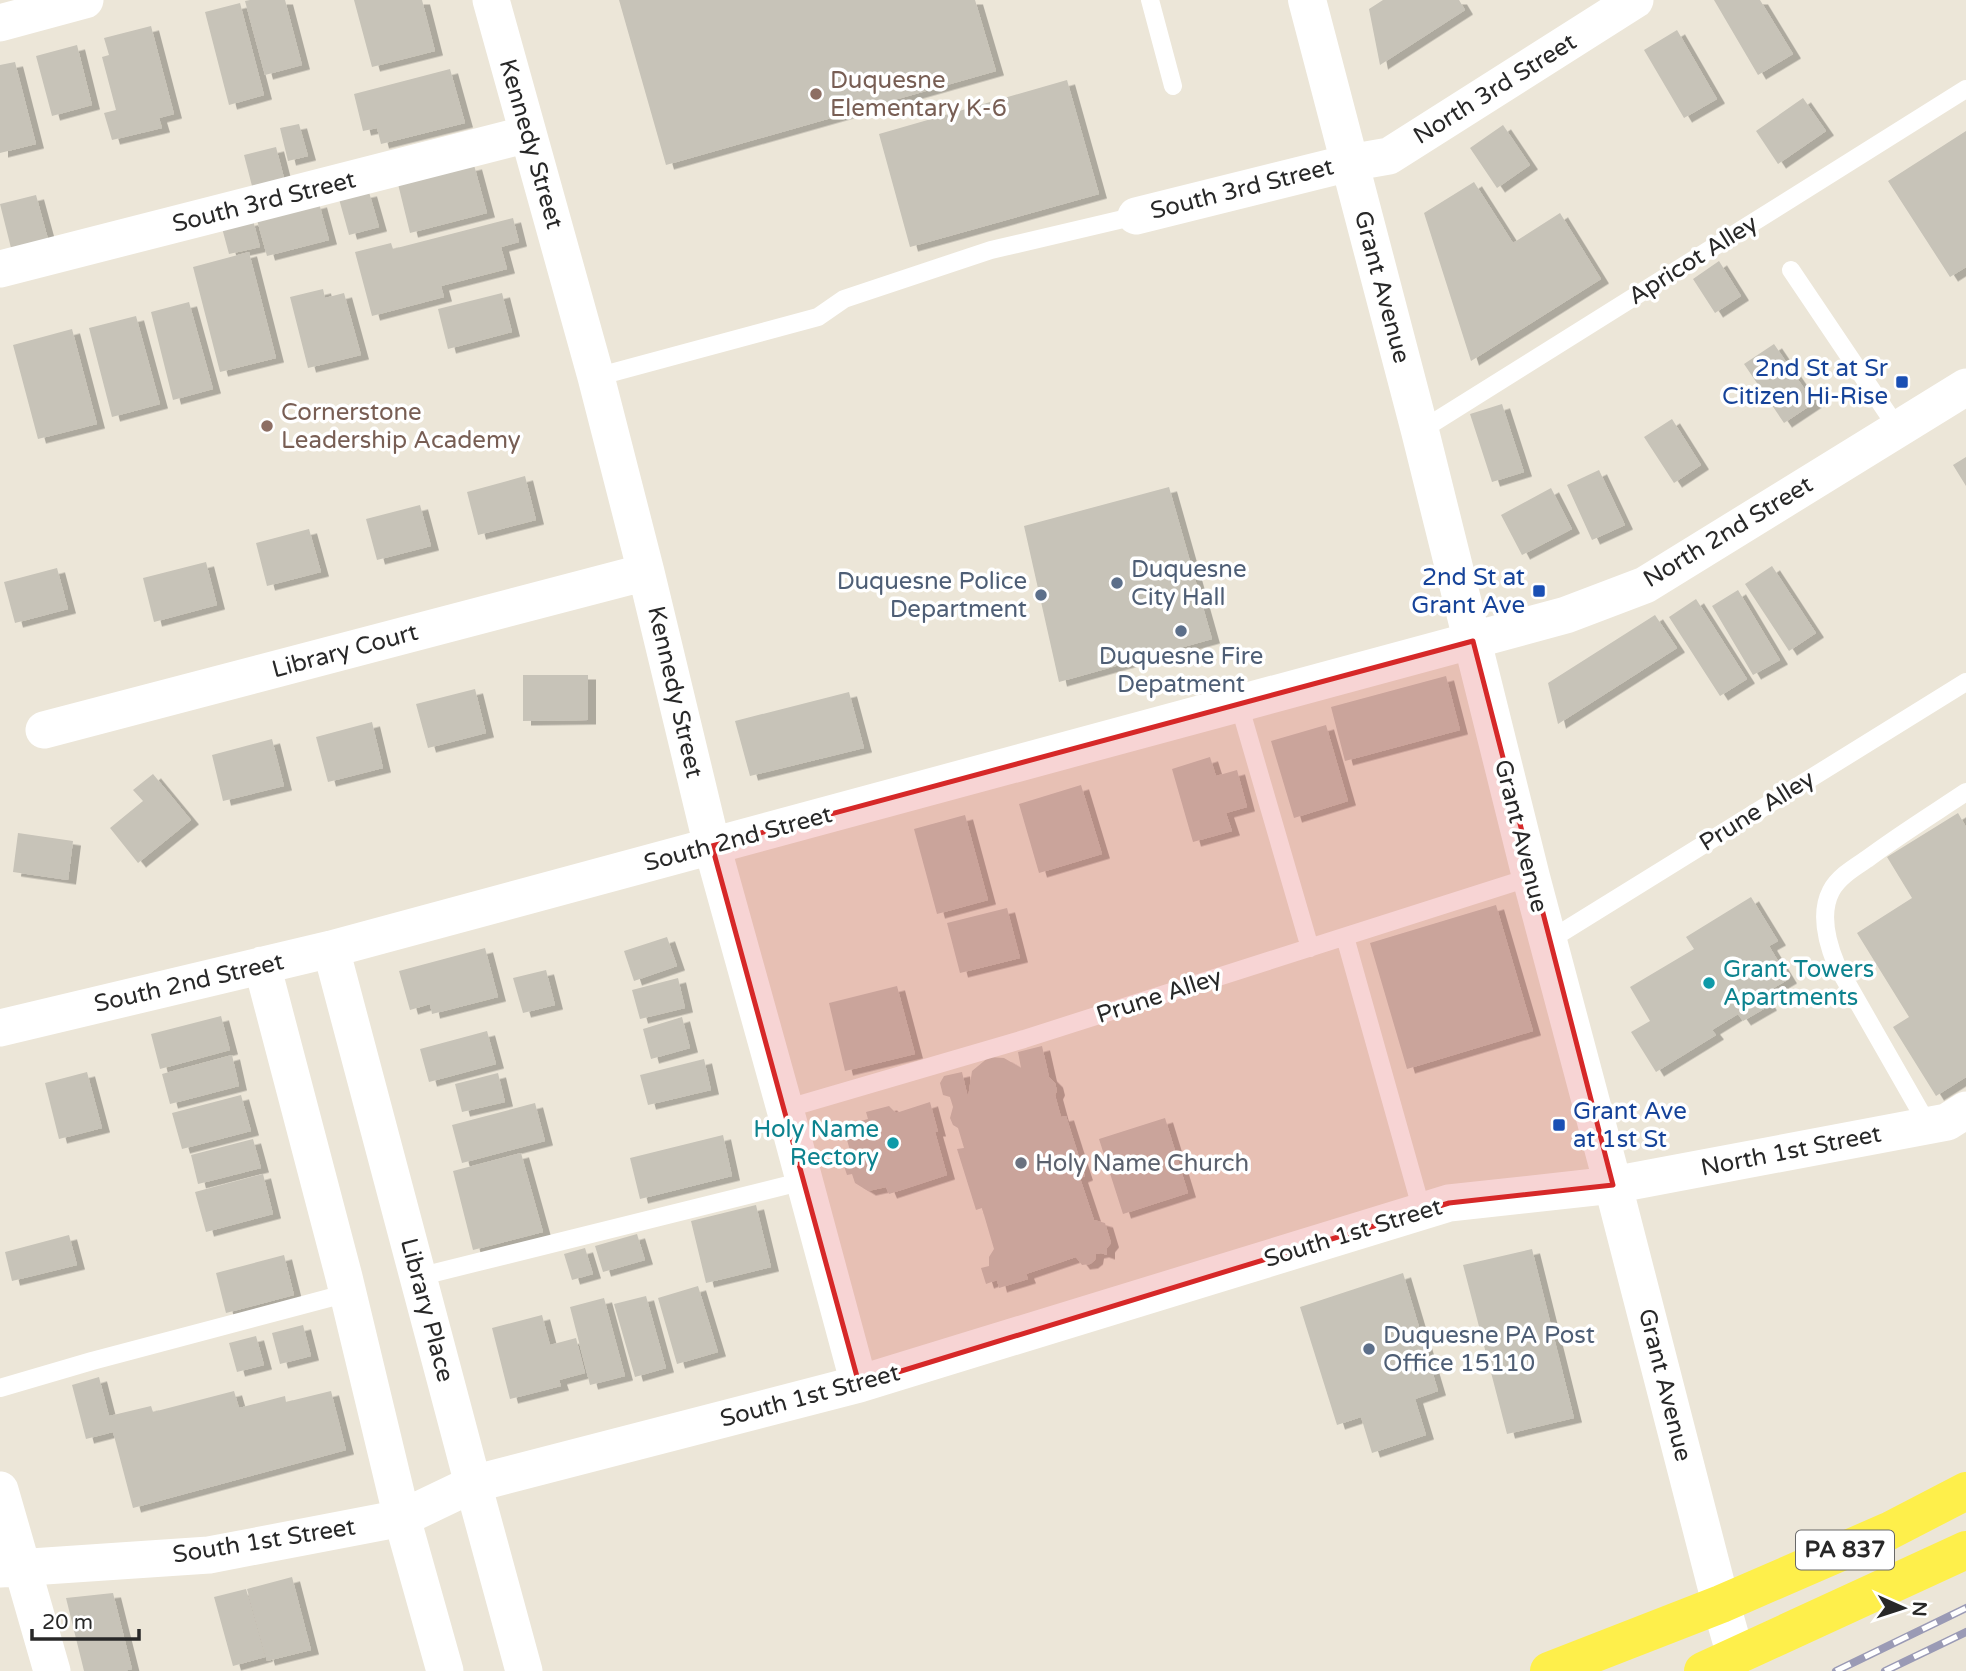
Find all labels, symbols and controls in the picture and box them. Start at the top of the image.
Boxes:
street label: North 3rd Street [1408,27,1582,151]
street label: Kennedy Street [493,56,569,232]
place label: Duquesne Elementary K-6 [830,66,1007,123]
marker: Duquesne Elementary K-6 [808,86,824,102]
street label: South 3rd Street [1147,152,1337,226]
street label: South 3rd Street [169,165,359,239]
street label: Grant Avenue [1348,208,1416,366]
street label: Apricot Alley [1623,209,1763,311]
place label: 2nd St at Sr Citizen Hi-Rise [1722,354,1889,411]
marker: 2nd St at Sr Citizen Hi-Rise [1894,374,1910,390]
place label: Cornerstone Leadership Academy [281,398,521,455]
marker: Cornerstone Leadership Academy [259,418,275,434]
street label: North 2nd Street [1638,470,1818,594]
place label: Duquesne City Hall [1131,555,1247,612]
place label: 2nd St at Grant Ave [1411,563,1525,620]
place label: Duquesne Police Department [837,567,1027,624]
marker: Duquesne City Hall [1109,575,1125,591]
marker: 2nd St at Grant Ave [1531,583,1547,599]
marker: Duquesne Police Department [1033,587,1049,603]
street label: Kennedy Street [641,603,709,781]
street label: Library Court [269,618,421,684]
marker: Duquesne Fire Depatment [1173,623,1189,639]
place label: Duquesne Fire Depatment [1099,642,1263,699]
street label: Grant Avenue [1488,757,1554,915]
street label: Prune Alley [1694,764,1820,858]
street label: South 2nd Street [641,800,835,878]
street label: South 2nd Street [91,947,287,1019]
place label: Grant Towers Apartments [1723,955,1874,1012]
street label: Prune Alley [1093,962,1226,1030]
marker: Grant Towers Apartments [1701,975,1717,991]
place label: Grant Ave at 1st St [1573,1097,1687,1154]
place label: Holy Name Rectory [753,1115,879,1172]
marker: Grant Ave at 1st St [1551,1117,1567,1133]
street label: North 1st Street [1698,1119,1884,1183]
marker: Holy Name Rectory [885,1135,901,1151]
place label: Holy Name Church [1035,1149,1249,1178]
marker: Holy Name Church [1013,1155,1029,1171]
street label: South 1st Street [1261,1192,1445,1274]
street label: Library Place [394,1235,460,1385]
street label: Grant Avenue [1632,1306,1698,1464]
place label: Duquesne PA Post Office 15110 [1383,1321,1595,1378]
marker: Duquesne PA Post Office 15110 [1361,1341,1377,1357]
street label: South 1st Street [717,1358,903,1434]
street label: South 1st Street [171,1512,357,1570]
road number: PA 837 [1796,1530,1894,1569]
north arrow [1868,1573,1938,1643]
scale bar [32,1598,138,1642]
text: N [1908,1601,1930,1617]
text: 20 m [42,1610,93,1635]

